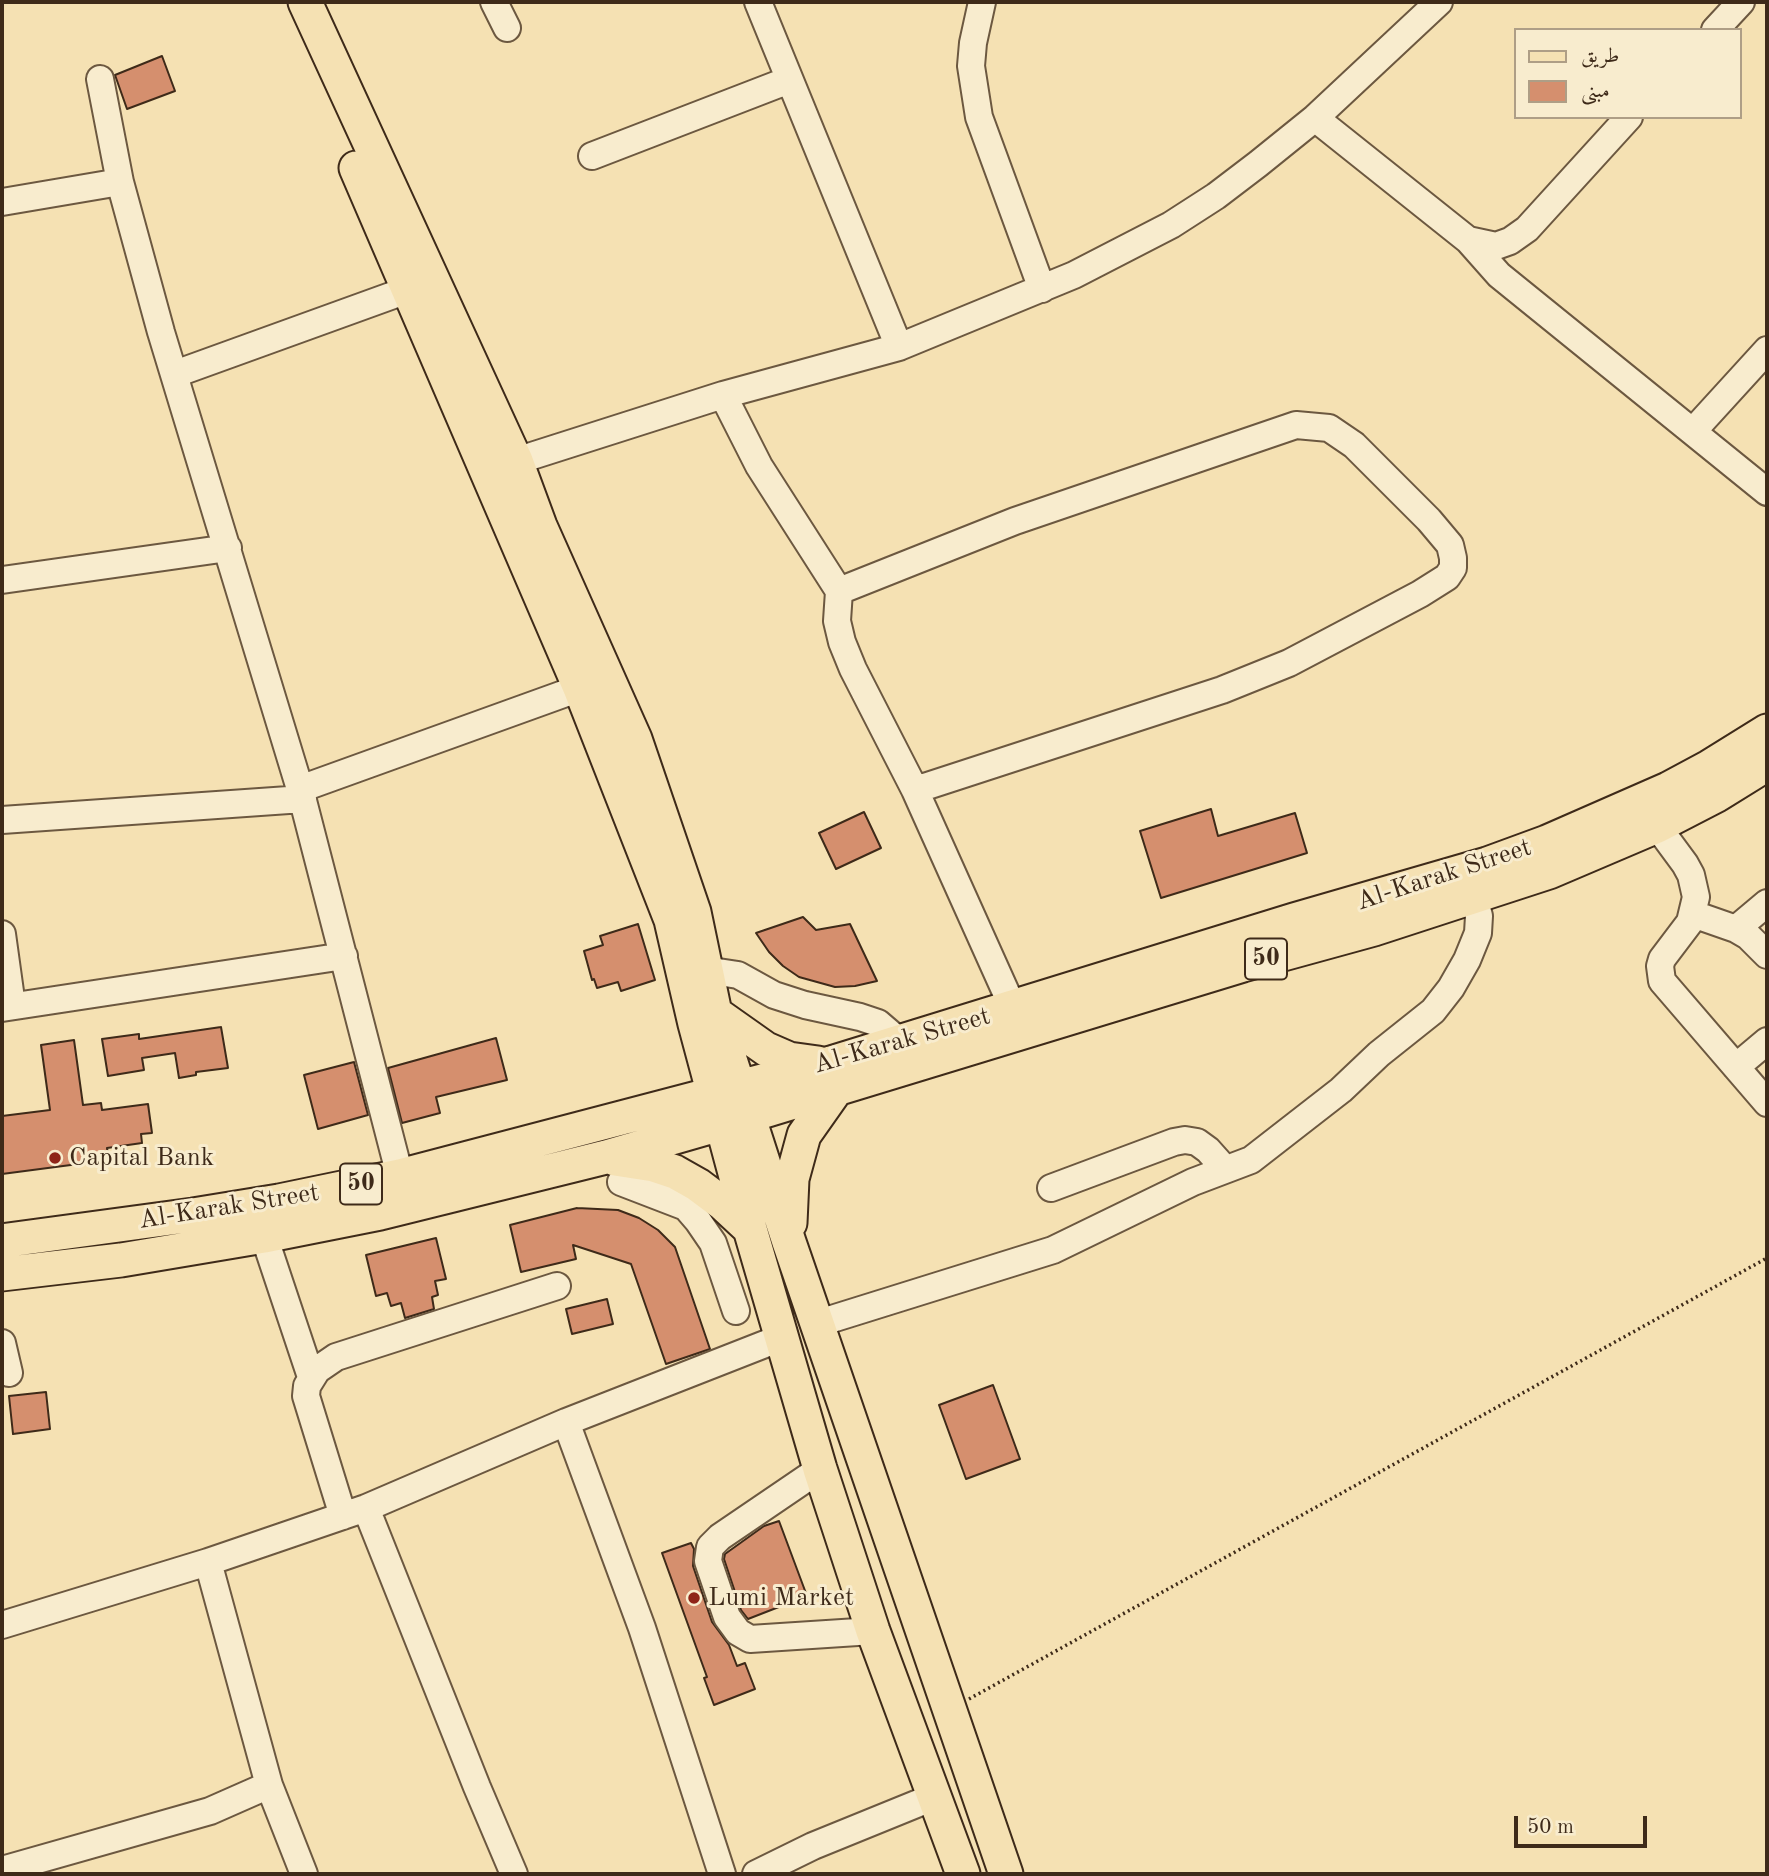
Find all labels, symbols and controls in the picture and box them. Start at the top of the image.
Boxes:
legend [1514,28,1741,119]
text: طريق [1581,46,1619,67]
text: مبنى [1581,81,1610,102]
street label: Al-Karak Street [1353,832,1535,918]
road number: 50 [1245,939,1287,979]
street label: Al-Karak Street [810,1001,994,1081]
place label: Capital Bank [69,1142,214,1174]
marker: Capital Bank [47,1150,63,1166]
road number: 50 [340,1164,382,1204]
street label: Al-Karak Street [137,1177,321,1237]
place label: Lumi Market [708,1582,854,1614]
marker: Lumi Market [686,1590,702,1606]
scale bar [1517,1802,1650,1846]
text: 50 m [1527,1817,1574,1838]

